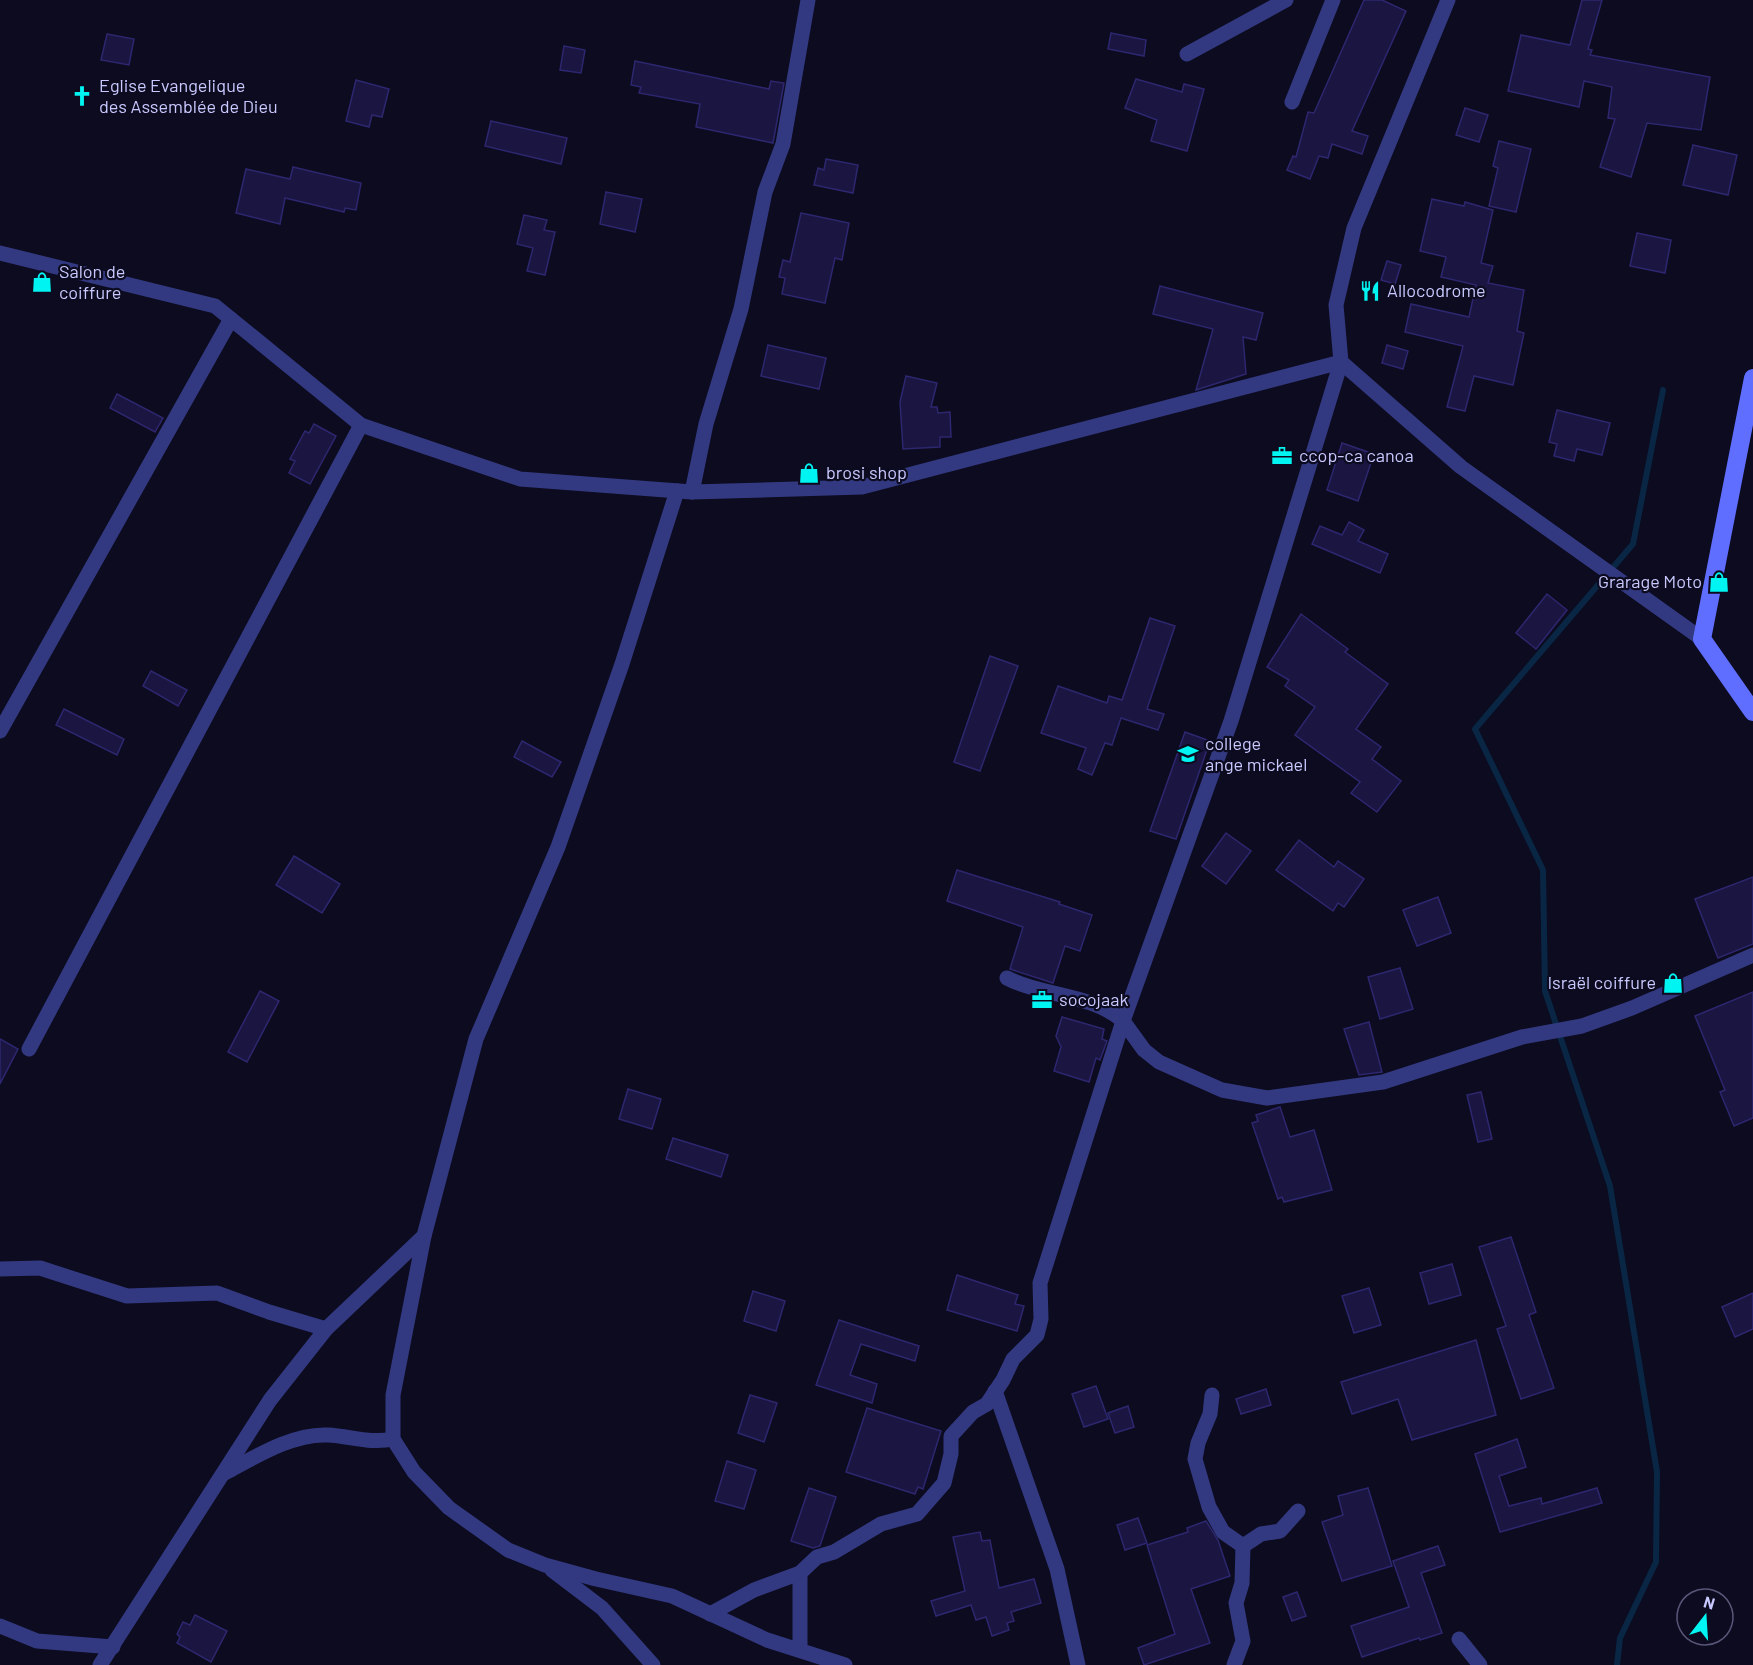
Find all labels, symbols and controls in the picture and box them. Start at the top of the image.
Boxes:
place label: Eglise Evangelique des Assemblée de Dieu [99,74,278,117]
church icon: Eglise Evangelique des Assemblée de Dieu [70,84,94,108]
place label: Salon de coiffure [59,260,125,303]
shop icon: Salon de coiffure [30,270,54,294]
restaurant icon: Allocodrome [1358,279,1382,303]
place label: Allocodrome [1387,279,1486,301]
office icon: ccop-ca canoa [1270,444,1294,468]
place label: ccop-ca canoa [1299,444,1414,466]
shop icon: brosi shop [797,461,821,485]
place label: brosi shop [826,461,907,483]
place label: Grarage Moto [1598,570,1702,592]
shop icon: Grarage Moto [1707,570,1731,594]
place label: college ange mickael [1205,732,1307,775]
school or university icon: college ange mickael [1176,742,1200,766]
place label: Israël coiffure [1547,971,1656,993]
shop icon: Israël coiffure [1661,971,1685,995]
office icon: socojaak [1030,988,1054,1012]
place label: socojaak [1059,988,1128,1010]
north arrow [1675,1587,1735,1647]
text: N [1702,1592,1717,1613]

